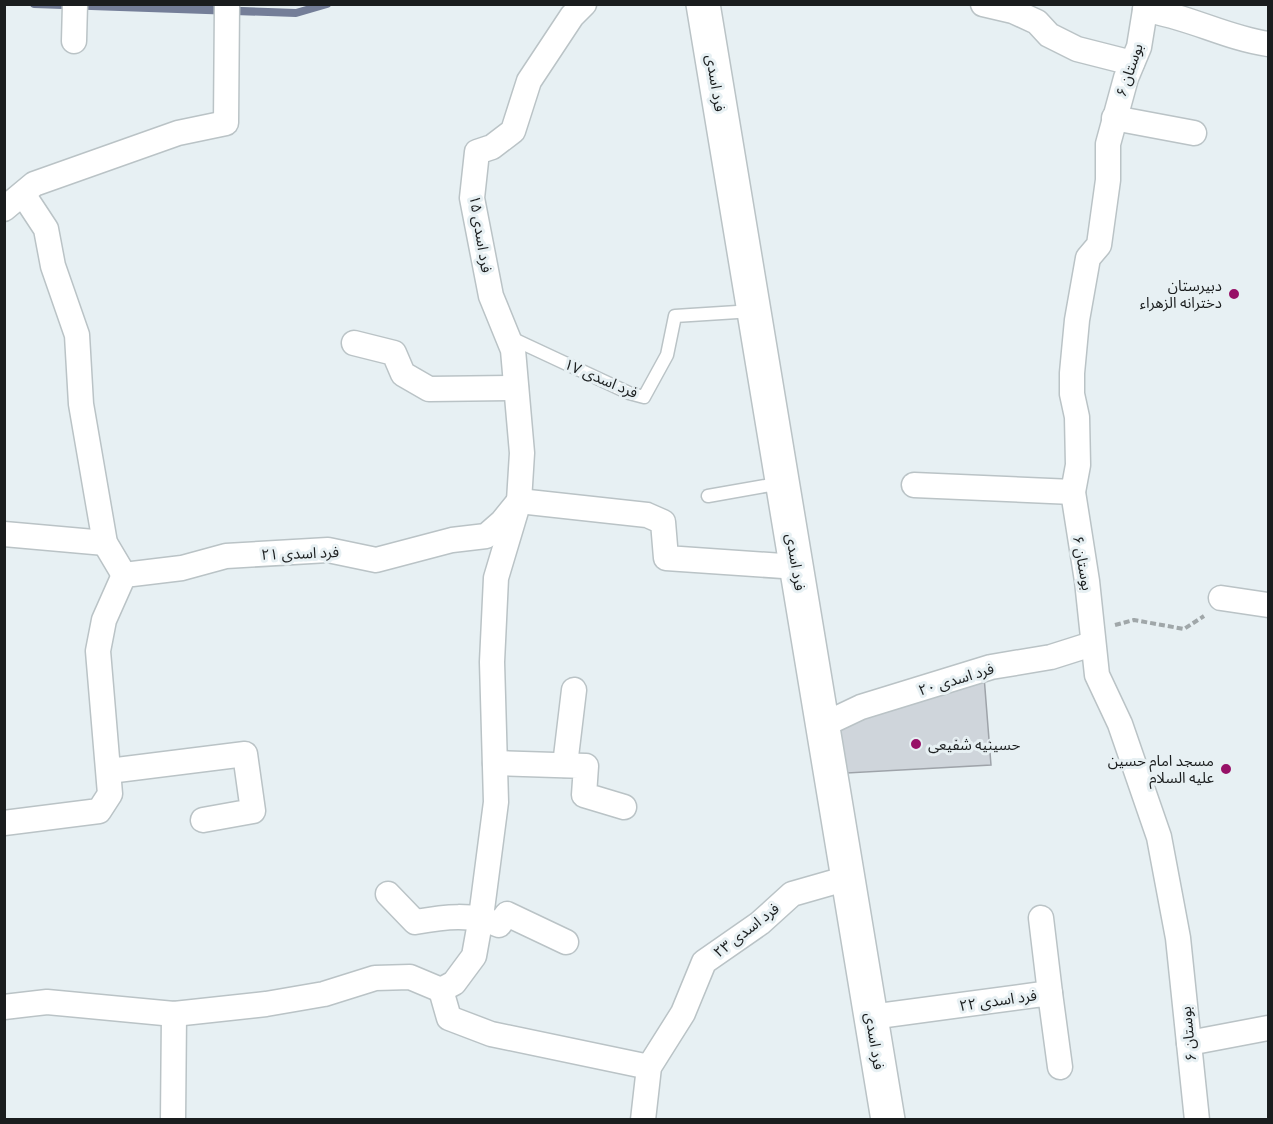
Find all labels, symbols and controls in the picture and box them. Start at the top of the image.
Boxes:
street label: بوستان ۶ [1112,41,1147,99]
street label: فرد اسدی [702,53,729,113]
street label: فرد اسدی ۱۵ [466,194,496,274]
place label: دبیرستان دخترانه الزهراء [1140,277,1222,312]
marker: دبیرستان دخترانه الزهراء [1227,287,1241,301]
street label: فرد اسدی ۱۷ [561,355,641,402]
street label: فرد اسدی [782,532,809,592]
street label: بوستان ۶ [1069,534,1096,592]
street label: فرد اسدی ۲۱ [261,543,340,564]
street label: فرد اسدی ۲۰ [916,659,996,700]
place label: حسینیه شفیعی [928,736,1020,754]
marker: حسینیه شفیعی [909,737,923,751]
place label: مسجد امام حسین علیه السلام [1108,752,1214,789]
marker: مسجد امام حسین علیه السلام [1219,762,1233,776]
street label: فرد اسدی ۲۳ [710,899,783,962]
street label: فرد اسدی ۲۲ [958,986,1038,1015]
street label: بوستان ۶ [1177,1006,1200,1062]
street label: فرد اسدی [861,1011,888,1071]

